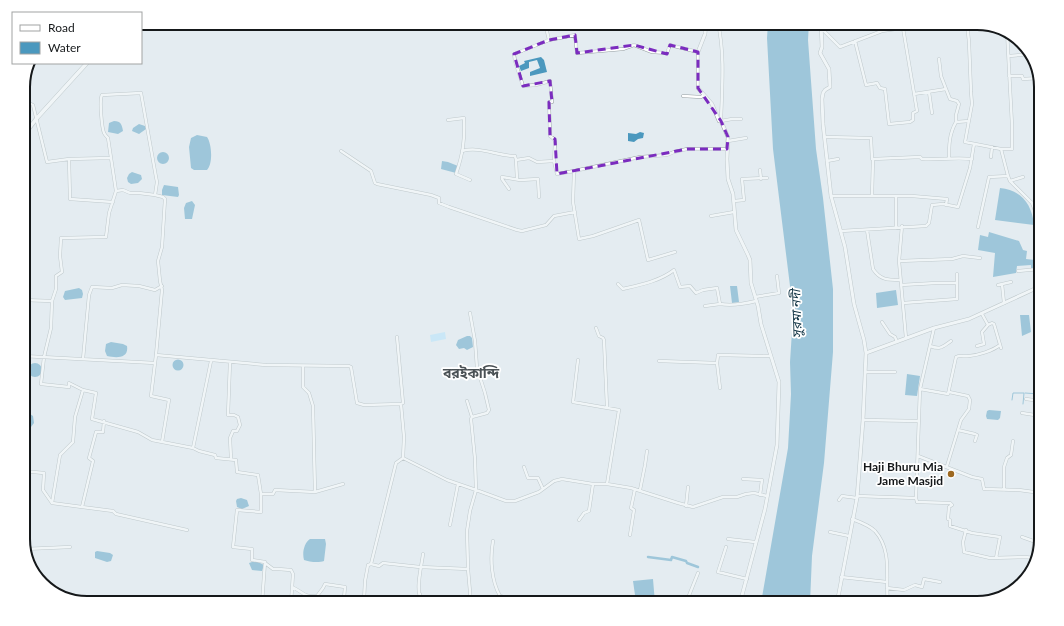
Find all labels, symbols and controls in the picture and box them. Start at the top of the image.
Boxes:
legend [12,12,142,64]
text: Road [48,20,75,35]
text: Water [48,40,81,55]
water label: সুরমা নদী [787,287,805,339]
district label: বরইকান্দি [442,364,500,381]
place label: Haji Bhuru Mia Jame Masjid [863,459,943,488]
marker: Haji Bhuru Mia Jame Masjid [946,469,956,479]

